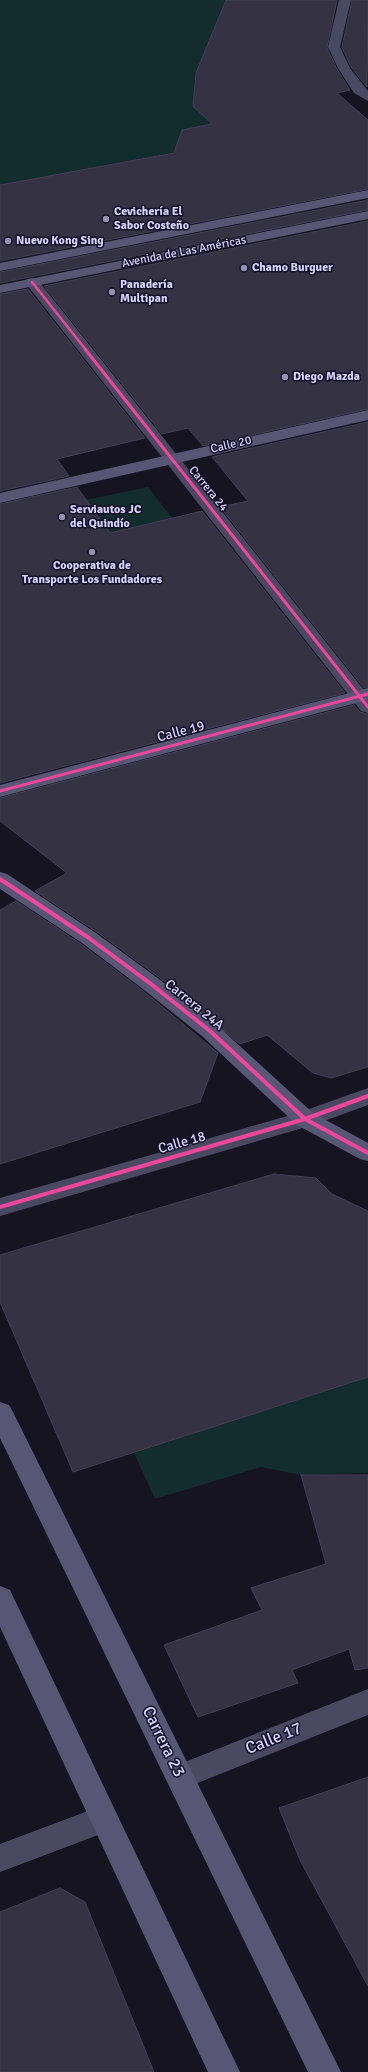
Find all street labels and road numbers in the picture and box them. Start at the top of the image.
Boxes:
street label: Avenida de Las Américas [121,233,247,271]
street label: Calle 20 [209,433,253,457]
street label: Carrera 24 [185,464,231,514]
street label: Calle 19 [155,718,207,746]
street label: Carrera 24A [161,976,227,1034]
street label: Calle 18 [156,1128,208,1158]
street label: Carrera 23 [137,1703,189,1781]
street label: Calle 17 [243,1718,305,1760]

